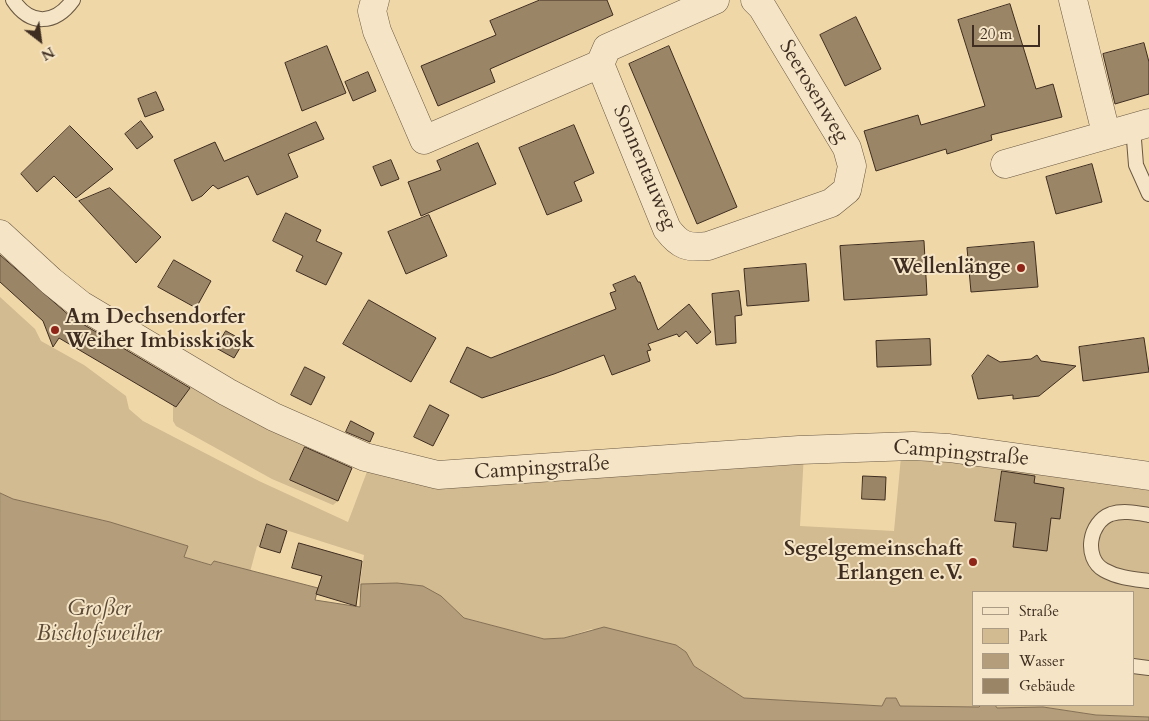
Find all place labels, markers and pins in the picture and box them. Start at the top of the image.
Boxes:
place label: Wellenlänge [891,255,1011,281]
marker: Wellenlänge [1015,262,1027,274]
place label: Am Dechsendorfer Weiher Imbisskiosk [65,305,255,355]
marker: Am Dechsendorfer Weiher Imbisskiosk [49,324,61,336]
place label: Segelgemeinschaft Erlangen e.V. [784,537,963,587]
marker: Segelgemeinschaft Erlangen e.V. [967,556,979,568]

